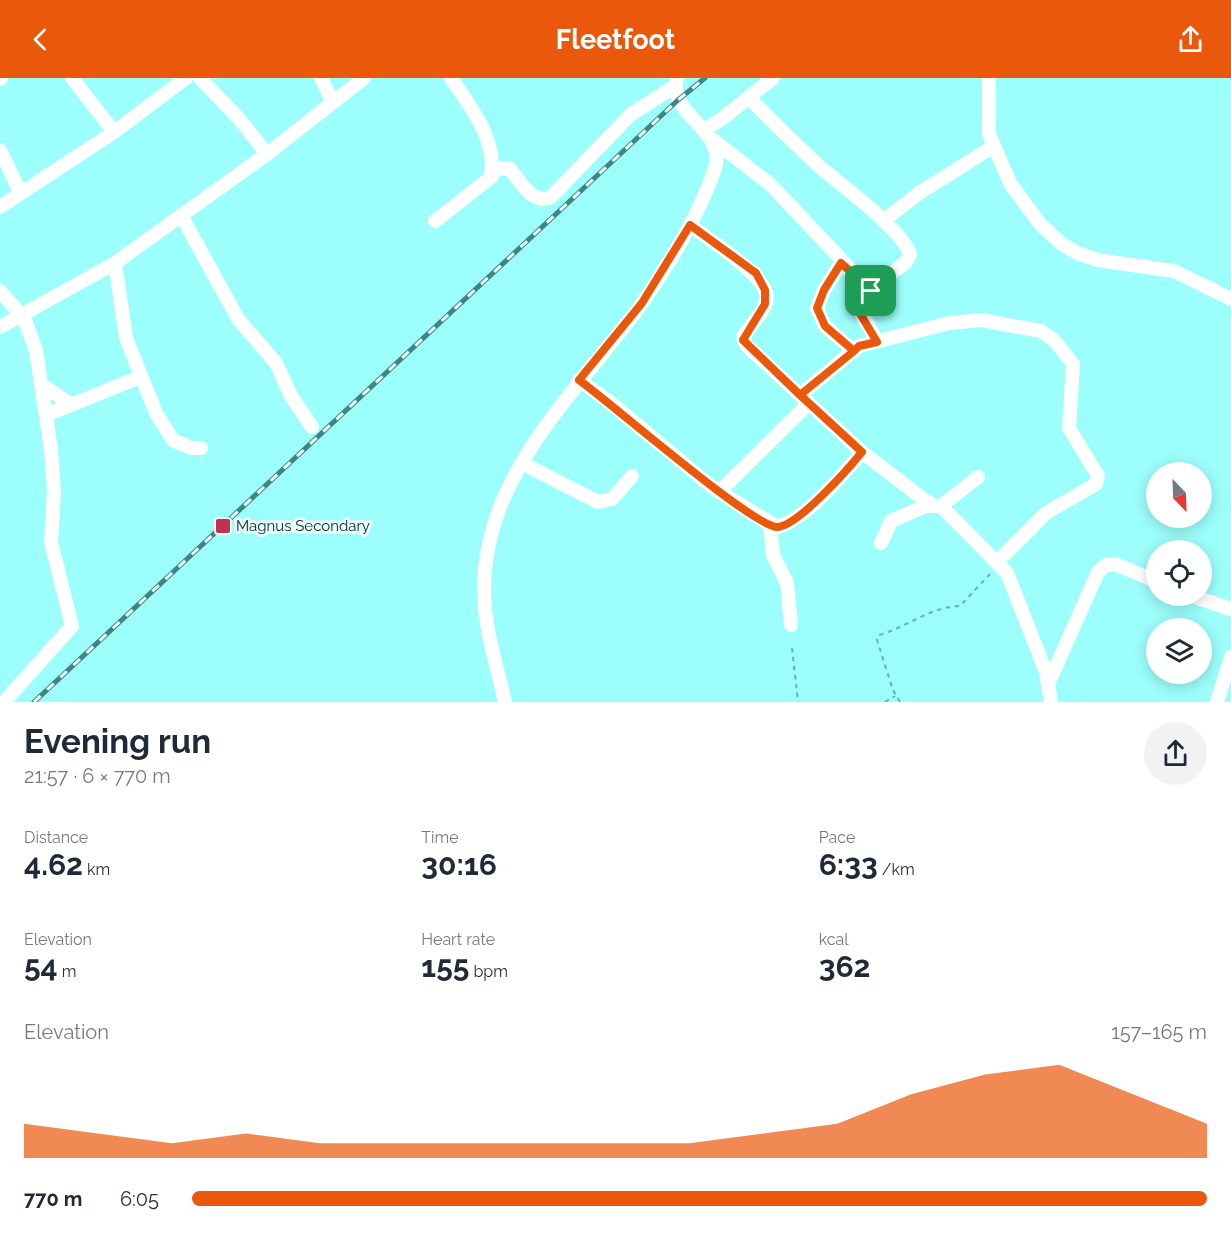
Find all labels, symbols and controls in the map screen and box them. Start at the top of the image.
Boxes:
icon: back [24,23,57,56]
icon: share [1174,23,1207,56]
text: Fleetfoot [556,24,675,55]
pin [845,265,896,316]
icon: arrive [854,274,887,307]
north arrow [1146,462,1212,528]
map controls [1146,462,1212,684]
marker: Magnus Secondary [214,517,232,535]
place label: Magnus Secondary [236,517,370,535]
button: locate [1146,540,1212,606]
button: layers [1146,618,1212,684]
text: Evening run [24,722,211,761]
button: share [1144,722,1207,785]
text: 21:57 · 6 × 770 m [24,764,171,788]
text: Distance [24,828,88,847]
text: Time [421,828,459,847]
text: Pace [819,828,855,847]
text: 4.62 [24,847,83,882]
text: 30:16 [421,847,497,882]
text: 6:33 [819,847,878,882]
text: km [83,860,110,879]
text: /km [878,860,915,879]
text: Elevation [24,930,92,949]
text: Heart rate [421,930,495,949]
text: kcal [819,930,849,949]
text: 54 [24,949,58,984]
text: 155 [421,949,469,984]
text: 362 [819,949,871,984]
text: m [58,962,77,981]
text: bpm [469,962,508,981]
text: Elevation [24,1020,109,1044]
text: 157–165 m [1111,1020,1207,1044]
text: 770 m [24,1187,82,1211]
text: 6:05 [120,1187,159,1211]

